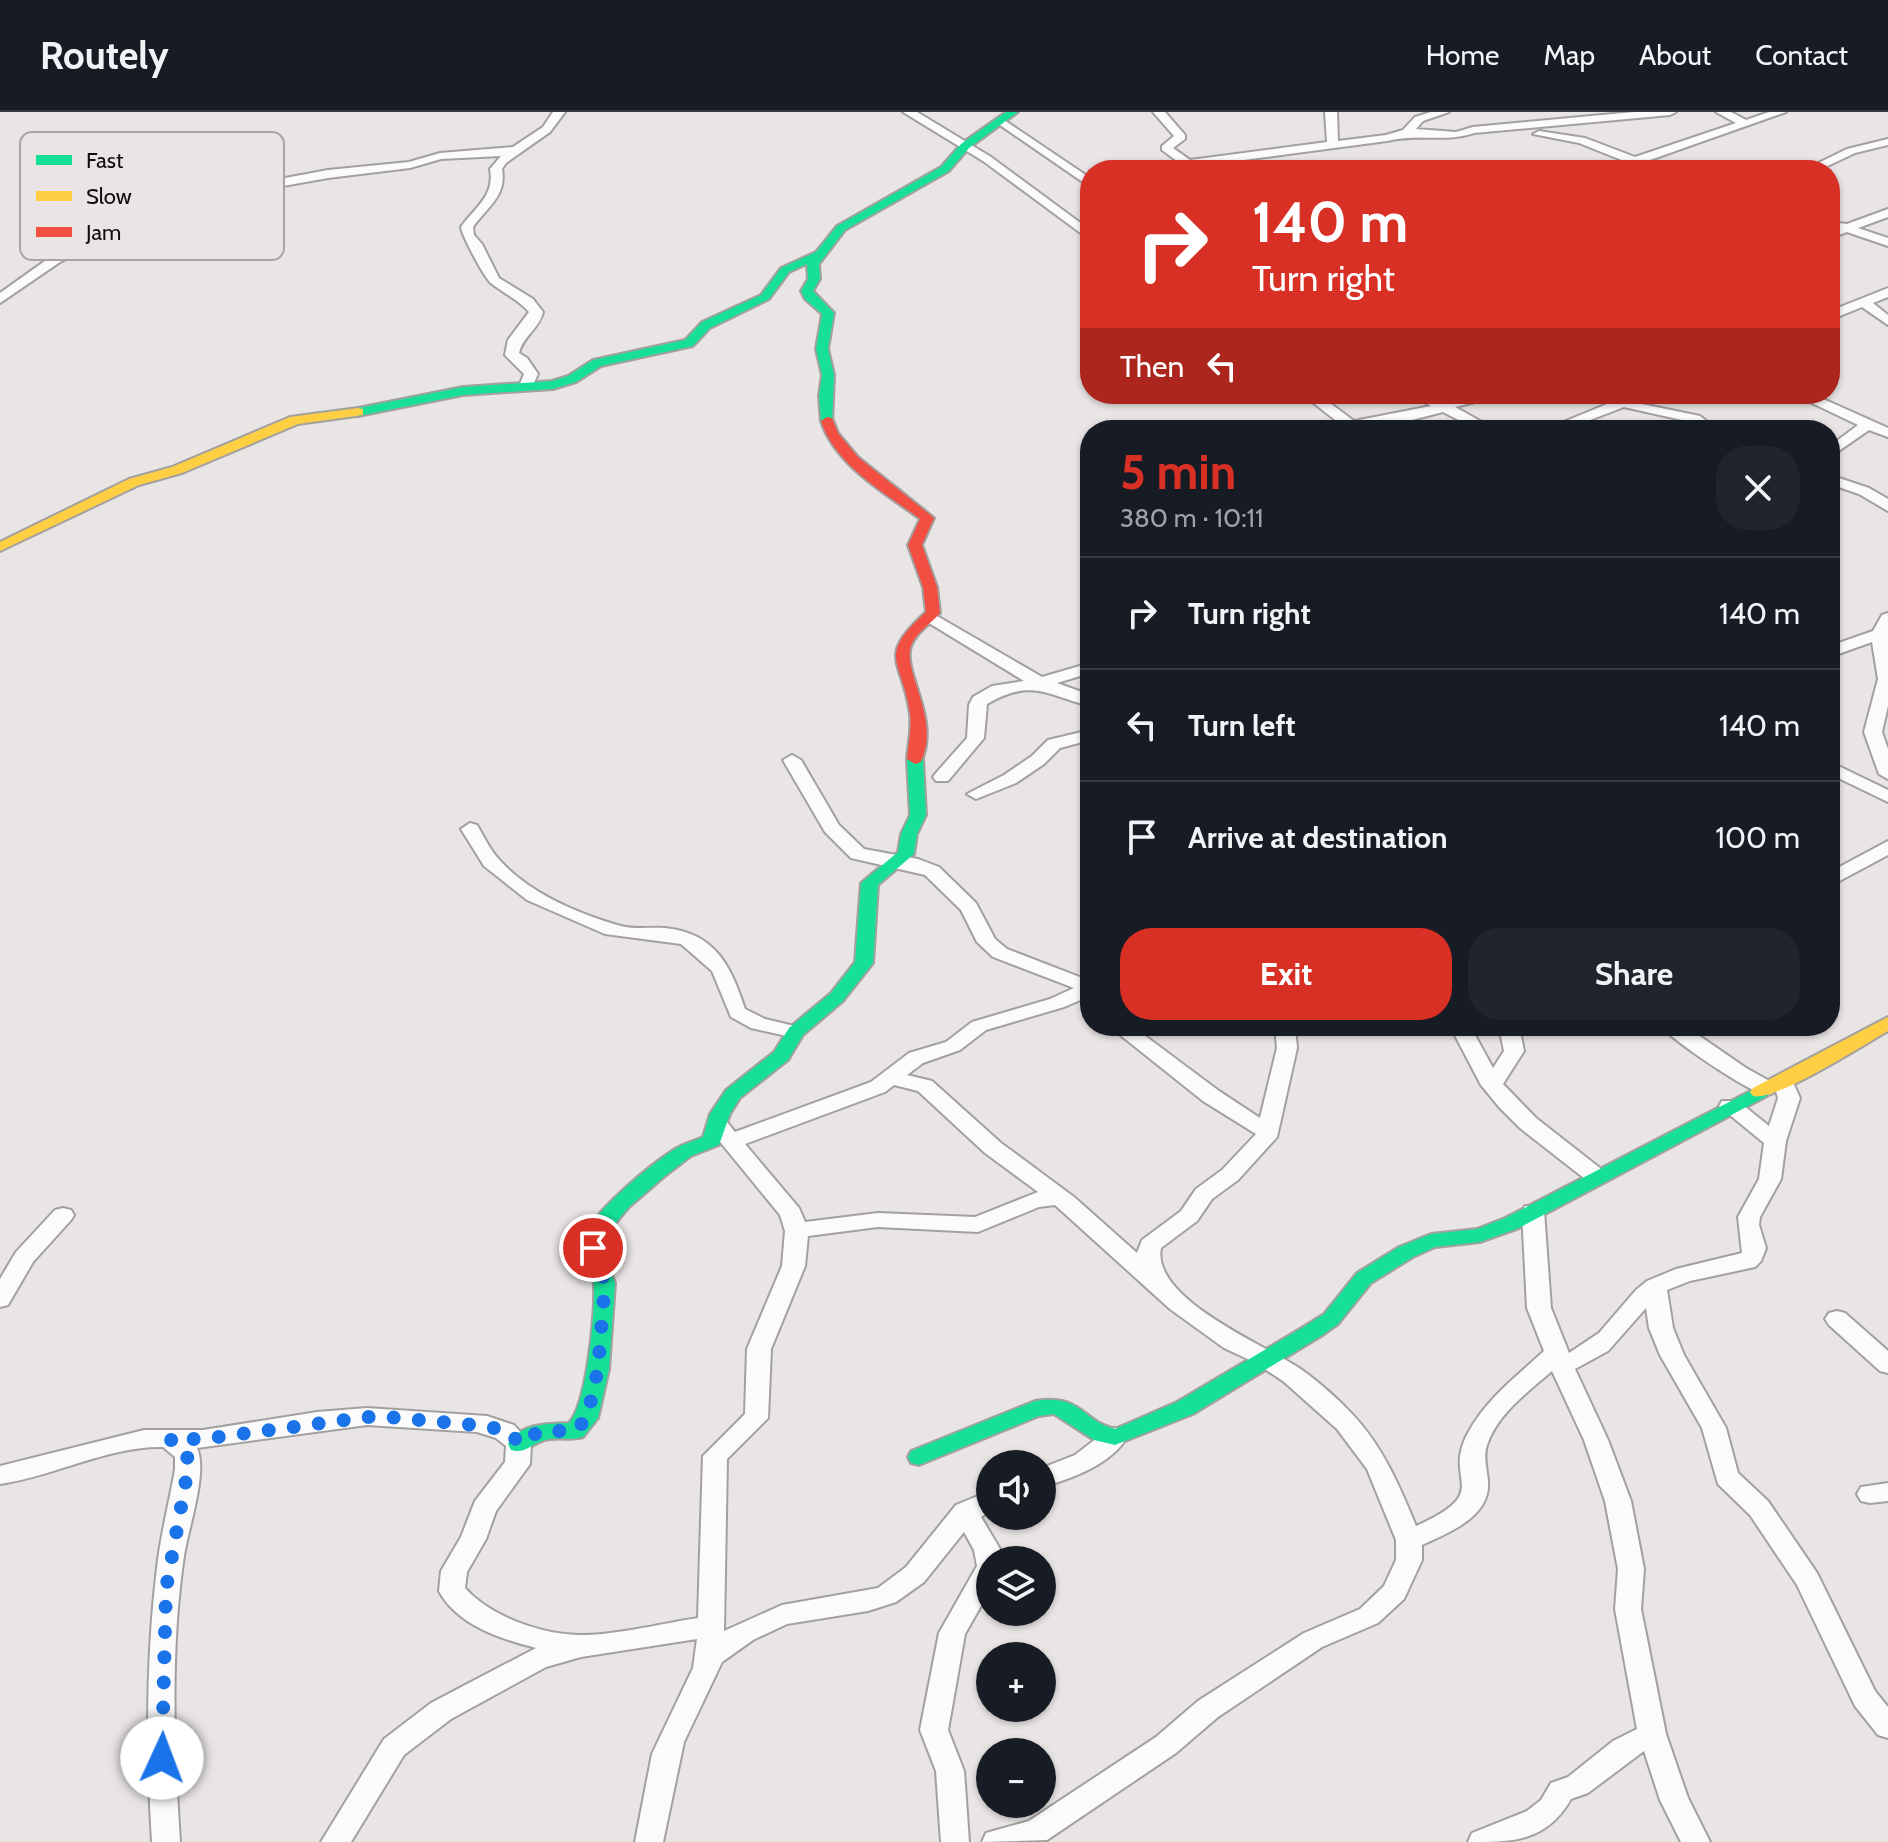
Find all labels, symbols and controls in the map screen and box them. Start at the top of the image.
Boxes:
text: Routely [40,32,169,79]
text: Home [1426,38,1499,72]
text: Map [1543,38,1595,72]
text: About [1639,38,1711,72]
text: Contact [1755,38,1848,72]
legend [20,132,284,260]
text: Fast [86,147,124,174]
text: Slow [86,183,132,210]
text: 140 m [1252,188,1408,256]
icon: right [1120,192,1224,296]
text: Jam [85,219,121,246]
text: Turn right [1252,256,1395,300]
icon: left [1200,344,1244,388]
text: Then [1120,348,1184,385]
text: 5 min [1120,443,1236,501]
button: close [1716,446,1800,530]
text: 380 m · 10:11 [1120,502,1264,534]
icon: right [1120,591,1164,635]
text: Turn right [1188,595,1311,632]
text: 140 m [1719,595,1800,632]
icon: left [1120,703,1164,747]
text: Turn left [1188,707,1296,744]
text: 140 m [1719,707,1800,744]
icon: arrive [1120,815,1164,859]
text: Arrive at destination [1188,819,1448,856]
text: 100 m [1715,819,1800,856]
button: Exit [1120,928,1452,1020]
button: Share [1468,928,1800,1020]
pin [559,1214,627,1282]
icon: arrive [571,1226,615,1270]
map controls [976,1450,1056,1818]
button: sound [976,1450,1056,1530]
button: layers [976,1546,1056,1626]
button: + [976,1642,1056,1722]
position arrow [120,1716,204,1800]
button: − [976,1738,1056,1818]

